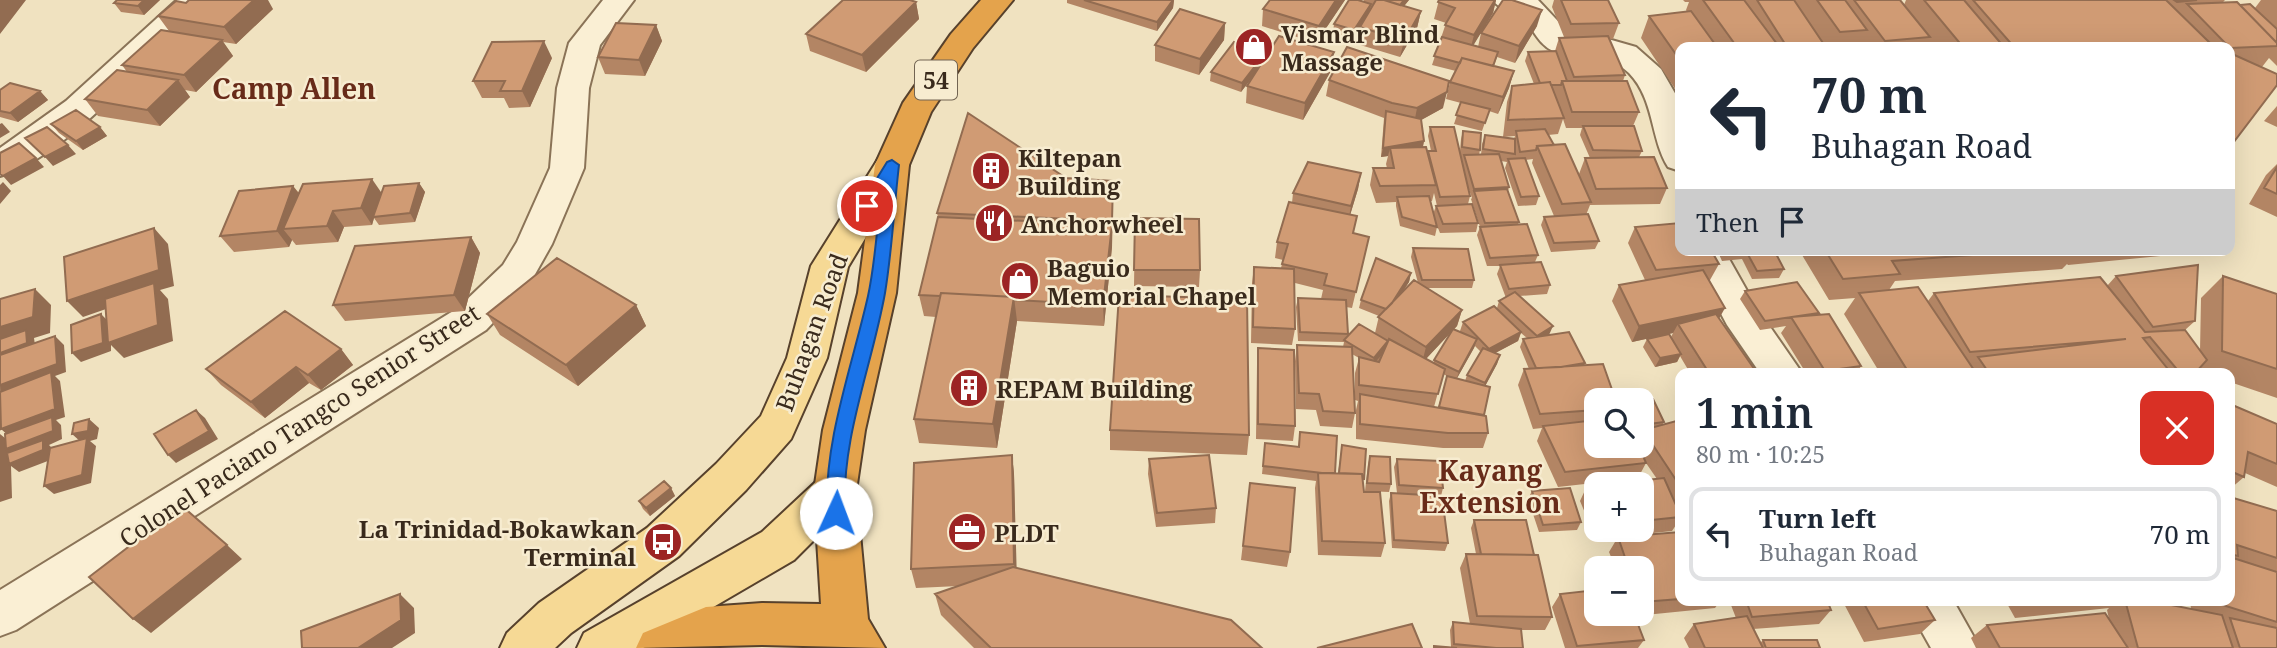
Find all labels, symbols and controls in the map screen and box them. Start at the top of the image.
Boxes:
place label: Vismar Blind Massage [1281,17,1440,78]
shop icon: Vismar Blind Massage [1233,26,1275,68]
road number: 54 [915,60,957,100]
text: 70 m [1811,61,1927,127]
district label: Camp Allen [212,69,376,107]
icon: left [1696,70,1787,161]
text: Buhagan Road [1811,124,2032,167]
place label: Kiltepan Building [1018,141,1122,202]
building icon: Kiltepan Building [970,150,1012,192]
pin [837,176,897,236]
icon: arrive [848,187,886,225]
restaurant icon: Anchorwheel [973,202,1015,244]
icon: arrive [1773,203,1811,241]
text: Then [1696,204,1759,240]
place label: Anchorwheel [1021,207,1184,240]
street label: Buhagan Road [767,248,855,415]
place label: Baguio Memorial Chapel [1047,251,1257,312]
shop icon: Baguio Memorial Chapel [999,260,1041,302]
street label: Colonel Paciano Tangco Senior Street [112,296,486,554]
building icon: REPAM Building [948,367,990,409]
place label: REPAM Building [996,372,1193,405]
text: 1 min [1696,383,1813,440]
map controls [1584,388,1654,626]
button: search [1584,388,1654,458]
button: close [2140,391,2214,465]
text: 80 m · 10:25 [1696,438,1825,470]
district label: Kayang Extension [1419,451,1561,521]
button: + [1584,472,1654,542]
position arrow [799,476,873,550]
text: Turn left [1759,500,1876,536]
office icon: PLDT [946,511,988,553]
place label: La Trinidad-Bokawkan Terminal [359,512,637,573]
icon: left [1700,515,1738,553]
place label: PLDT [994,516,1059,549]
text: 70 m [2150,516,2210,552]
bus stop icon: La Trinidad-Bokawkan Terminal [642,521,684,563]
text: Buhagan Road [1759,536,1918,568]
button: − [1584,556,1654,626]

